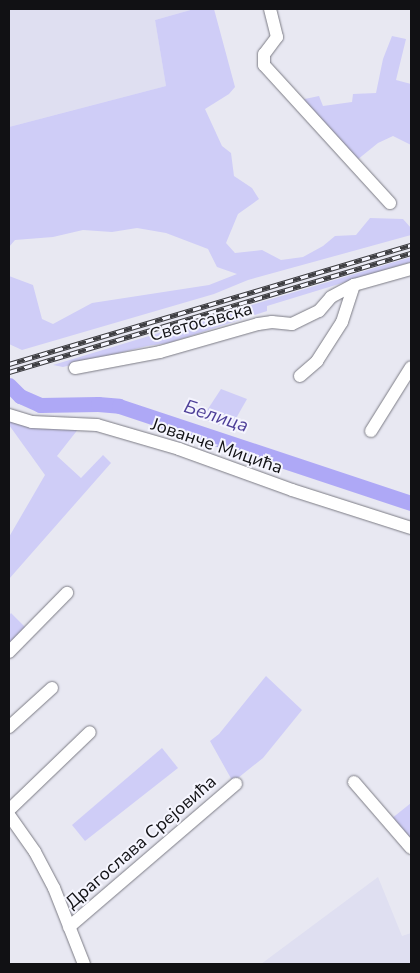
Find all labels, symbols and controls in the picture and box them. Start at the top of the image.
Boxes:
street label: Светосавска [147,298,255,346]
water label: Белица [181,396,251,438]
street label: Јованче Мицића [148,413,286,479]
street label: Драгослава Срејовића [61,771,221,913]

